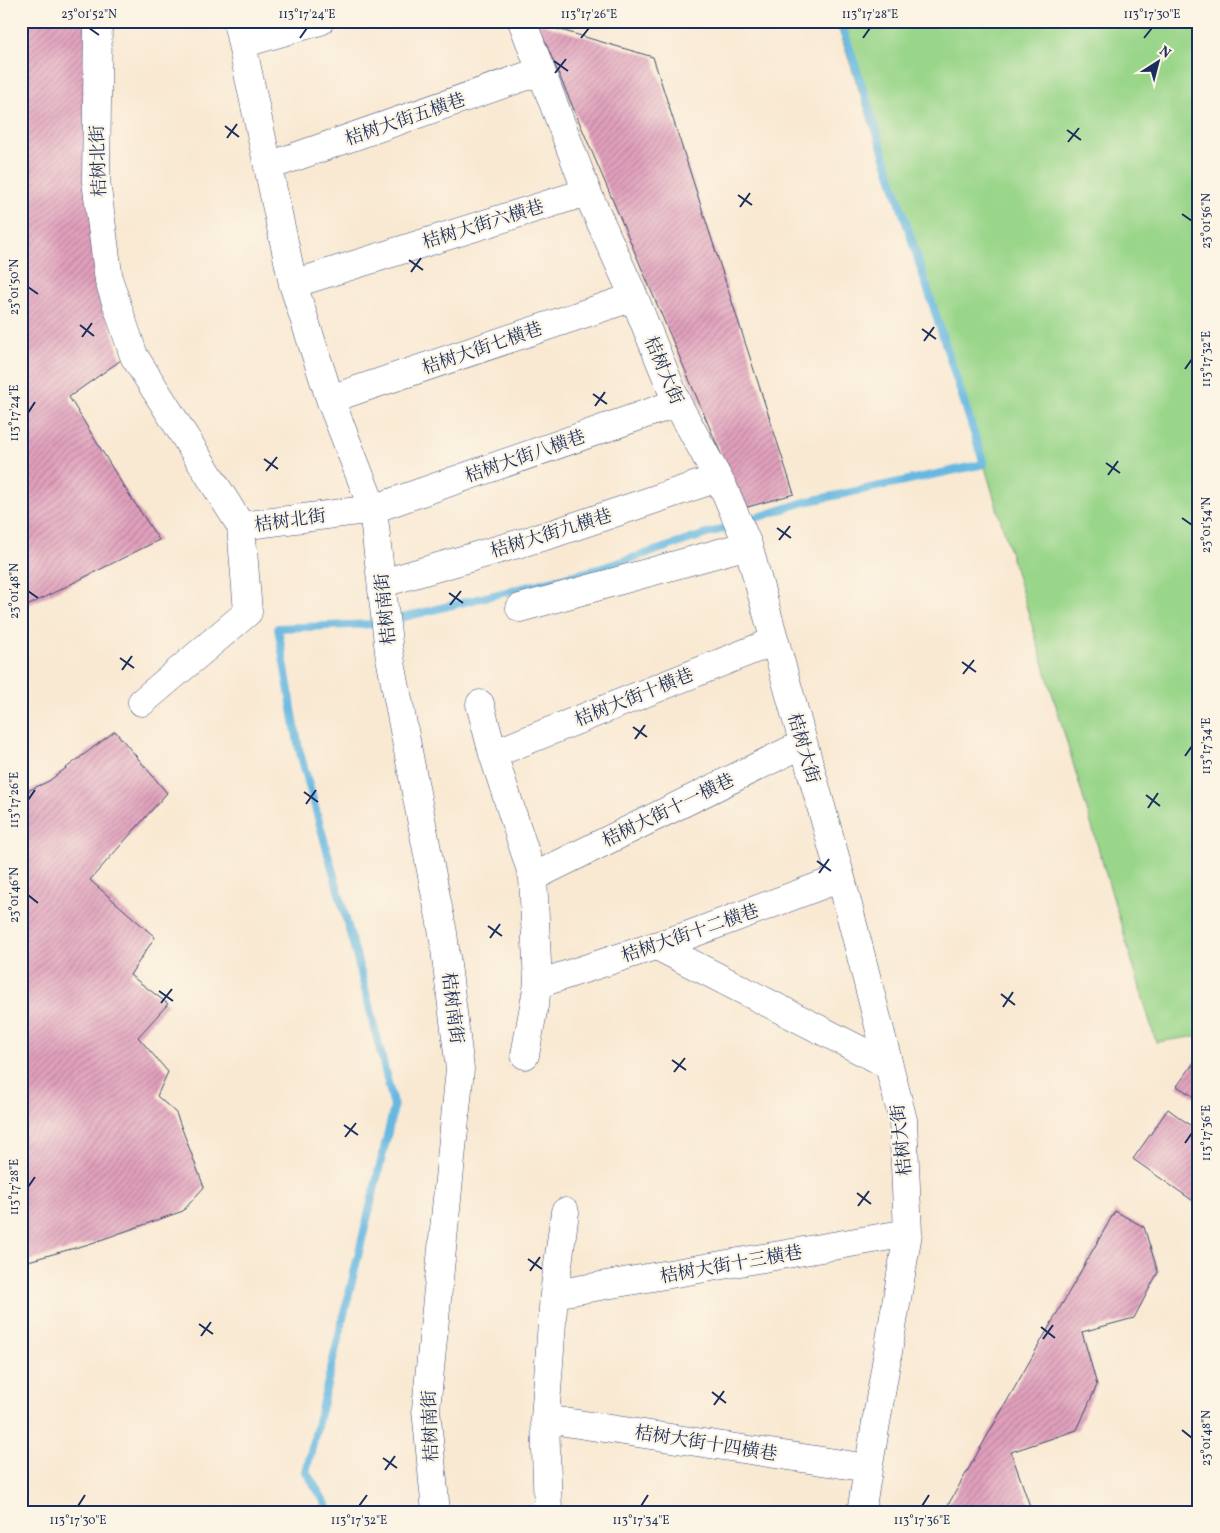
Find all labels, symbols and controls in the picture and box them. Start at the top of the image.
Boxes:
text: 23°01'52"N [61,7,117,23]
text: 113°17'24"E [279,7,335,23]
text: 113°17'26"E [561,7,617,23]
text: 113°17'28"E [842,7,898,23]
text: 113°17'30"E [1123,7,1181,23]
north arrow [1132,38,1182,88]
text: N [1155,42,1174,63]
street label: 桔树大街五横巷 [342,88,469,153]
street label: 桔树北街 [86,125,113,197]
text: 23°01'56"N [1199,193,1215,249]
street label: 桔树大街六横巷 [420,195,547,256]
text: 23°01'50"N [7,259,23,315]
street label: 桔树大街七横巷 [419,317,546,382]
text: 113°17'32"E [1199,331,1215,387]
street label: 桔树大街 [637,333,688,409]
text: 113°17'24"E [7,385,23,441]
street label: 桔树大街八横巷 [462,425,589,490]
text: 23°01'54"N [1199,497,1215,553]
street label: 桔树北街 [253,504,328,539]
street label: 桔树大街九横巷 [488,504,615,565]
text: 23°01'48"N [7,563,23,619]
street label: 桔树南街 [370,572,403,646]
street label: 桔树大街十横巷 [571,663,698,734]
street label: 桔树大街 [781,710,824,786]
text: 113°17'34"E [1199,717,1215,775]
street label: 桔树大街十一横巷 [598,769,739,854]
text: 113°17'26"E [7,772,23,828]
text: 23°01'46"N [7,867,23,923]
street label: 桔树大街十二横巷 [618,899,763,970]
street label: 桔树南街 [435,971,468,1045]
street label: 桔树大街 [886,1103,919,1177]
text: 113°17'36"E [1199,1105,1215,1161]
text: 113°17'28"E [7,1159,23,1215]
street label: 桔树大街十三横巷 [658,1241,804,1290]
street label: 桔树南街 [418,1390,445,1462]
text: 23°01'48"N [1199,1410,1215,1466]
street label: 桔树大街十四横巷 [633,1421,779,1468]
text: 113°17'30"E [49,1513,107,1529]
text: 113°17'32"E [331,1513,387,1529]
text: 113°17'34"E [612,1513,670,1529]
text: 113°17'36"E [894,1513,950,1529]

